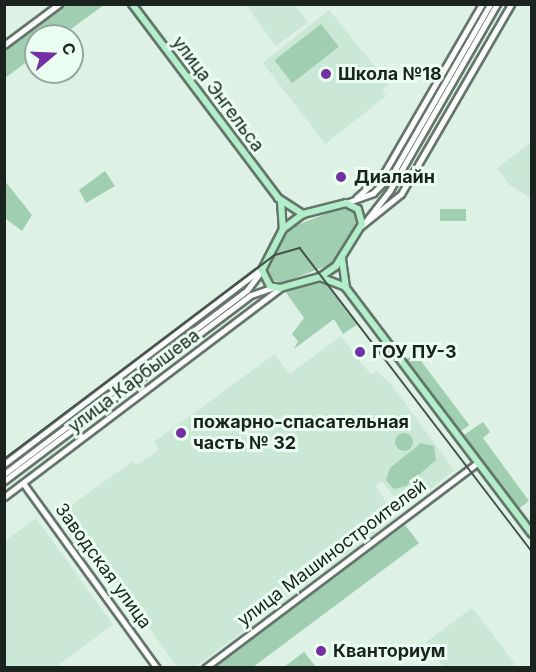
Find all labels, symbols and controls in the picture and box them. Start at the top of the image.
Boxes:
north arrow [24,24,84,84]
street label: улица Энгельса [168,32,268,156]
text: С [58,40,81,58]
place label: Школа №18 [338,63,442,85]
marker: Школа №18 [319,67,333,81]
place label: Диалайн [354,166,435,188]
marker: Диалайн [332,168,350,186]
street label: улица Карбышева [64,325,204,437]
place label: ГОУ ПУ-3 [372,341,457,363]
marker: ГОУ ПУ-3 [353,345,367,359]
place label: пожарно-спасательная часть № 32 [193,412,409,454]
marker: пожарно-спасательная часть № 32 [174,426,188,440]
street label: улица Машиностроителей [233,475,431,631]
street label: Заводская улица [50,499,156,633]
place label: Кванториум [333,640,445,662]
marker: Кванториум [314,644,328,658]

